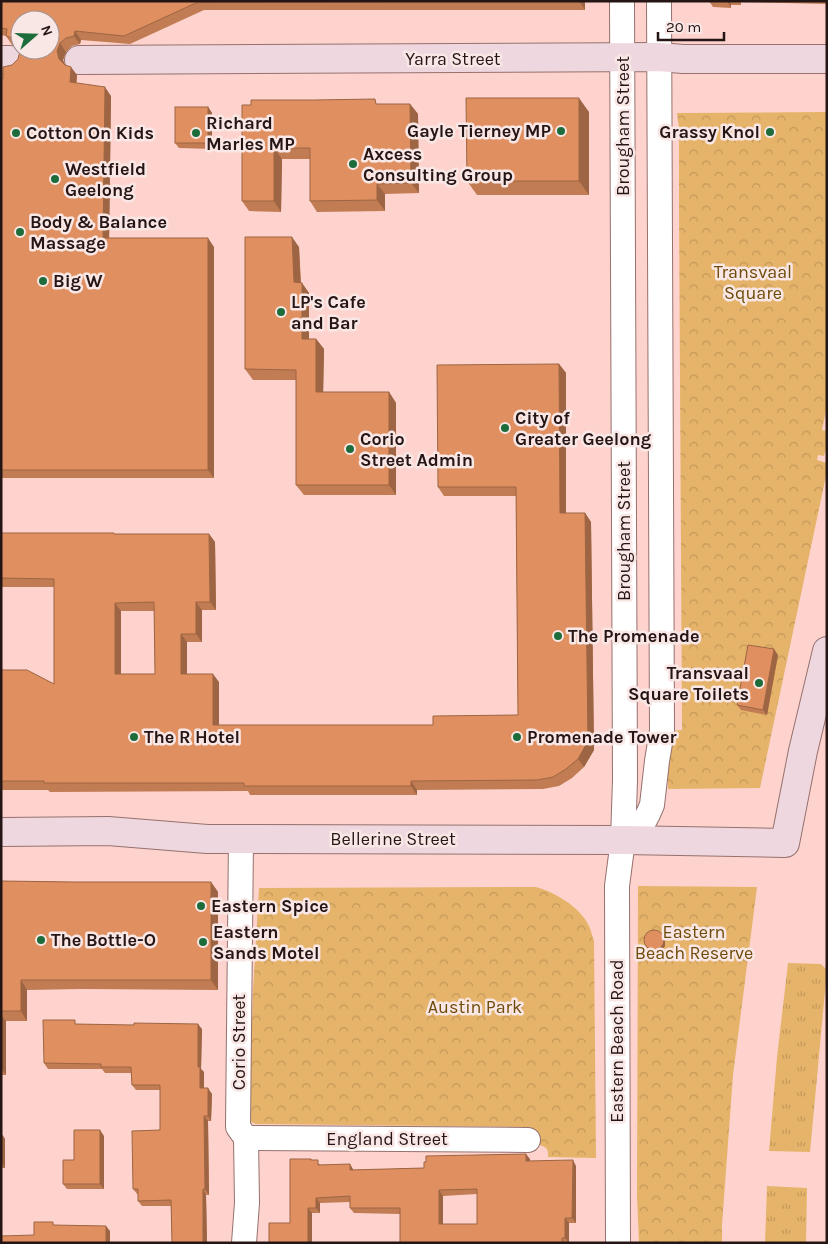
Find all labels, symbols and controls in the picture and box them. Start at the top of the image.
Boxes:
north arrow [10,10,60,60]
scale bar [658,10,724,42]
text: 20 m [666,18,701,36]
text: N [37,23,56,38]
street label: Yarra Street [405,48,501,70]
street label: Brougham Street [612,56,634,196]
place label: Richard Marles MP [206,112,295,155]
place label: Gayle Tierney MP [407,120,551,142]
place label: Grassy Knol [659,121,760,143]
place label: Cotton On Kids [26,122,154,144]
marker: Gayle Tierney MP [555,125,567,137]
marker: Grassy Knol [764,126,776,138]
marker: Cotton On Kids [10,127,22,139]
marker: Richard Marles MP [190,127,202,139]
place label: Axcess Consulting Group [363,143,513,186]
place label: Westfield Geelong [65,158,146,201]
marker: Axcess Consulting Group [347,158,359,170]
marker: Westfield Geelong [49,173,61,185]
place label: Body & Balance Massage [30,211,167,254]
marker: Body & Balance Massage [14,226,26,238]
park label: Transvaal Square [714,261,792,304]
place label: Big W [53,270,103,292]
marker: Big W [37,275,49,287]
place label: LP's Cafe and Bar [291,291,366,334]
marker: LP's Cafe and Bar [275,306,287,318]
place label: City of Greater Geelong [515,407,652,450]
marker: City of Greater Geelong [499,422,511,434]
place label: Corio Street Admin [360,428,473,471]
marker: Corio Street Admin [344,443,356,455]
street label: Brougham Street [613,461,635,601]
place label: The Promenade [568,625,700,647]
marker: The Promenade [552,630,564,642]
place label: Transvaal Square Toilets [628,662,749,705]
marker: Transvaal Square Toilets [753,677,765,689]
place label: The R Hotel [144,726,240,748]
place label: Promenade Tower [527,726,677,748]
marker: The R Hotel [128,731,140,743]
marker: Promenade Tower [511,731,523,743]
street label: Bellerine Street [330,828,456,850]
place label: Eastern Spice [211,895,329,917]
marker: Eastern Spice [195,900,207,912]
place label: Eastern Sands Motel [213,921,319,964]
park label: Eastern Beach Reserve [635,921,753,964]
place label: The Bottle-O [51,929,156,951]
marker: The Bottle-O [35,934,47,946]
marker: Eastern Sands Motel [197,936,209,948]
street label: Eastern Beach Road [606,959,628,1123]
street label: Corio Street [228,994,250,1090]
park label: Austin Park [428,996,522,1018]
street label: England Street [326,1128,448,1150]

